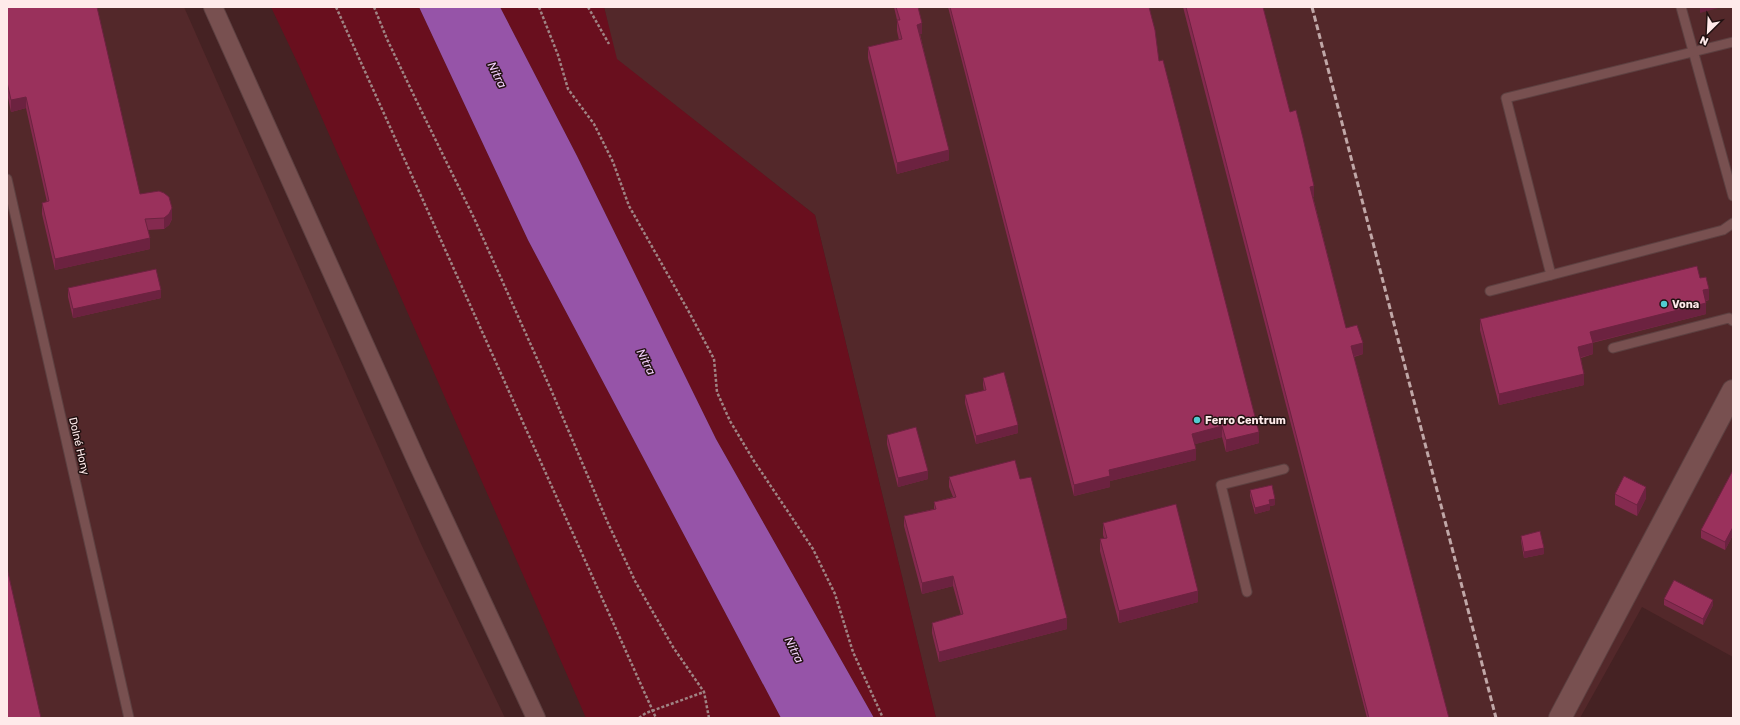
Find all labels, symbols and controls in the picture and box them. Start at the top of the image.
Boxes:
north arrow [1688,12,1728,52]
text: N [1698,33,1710,48]
water label: Nitra [485,60,509,90]
place label: Vona [1672,298,1699,311]
marker: Vona [1659,299,1669,309]
water label: Nitra [634,347,658,377]
place label: Ferro Centrum [1205,414,1286,427]
marker: Ferro Centrum [1192,415,1202,425]
street label: Dolné Hony [66,416,92,476]
water label: Nitra [782,635,806,665]

